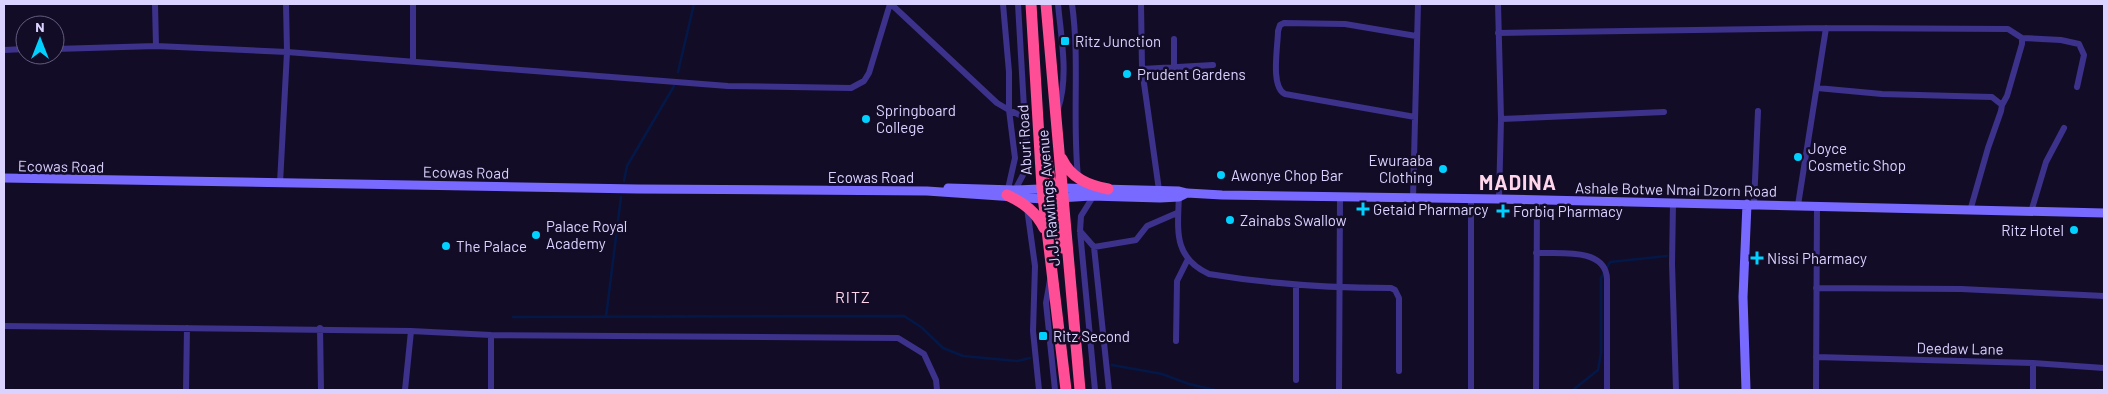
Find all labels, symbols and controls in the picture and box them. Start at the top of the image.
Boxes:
north arrow [15,15,65,65]
text: N [35,18,45,35]
place label: Ritz Junction [1075,32,1161,50]
marker: Ritz Junction [1059,35,1071,47]
place label: Prudent Gardens [1137,65,1246,83]
marker: Prudent Gardens [1121,68,1133,80]
place label: Springboard College [876,101,956,136]
street label: Aburi Road [1013,104,1035,176]
marker: Springboard College [860,113,872,125]
street label: J.J. Rawlings Avenue [1033,129,1063,267]
place label: Joyce Cosmetic Shop [1808,139,1906,174]
place label: Ewuraaba Clothing [1368,151,1433,186]
marker: Joyce Cosmetic Shop [1792,151,1804,163]
street label: Ecowas Road [18,156,104,176]
street label: Ecowas Road [423,162,509,182]
marker: Ewuraaba Clothing [1437,163,1449,175]
place label: Awonye Chop Bar [1231,166,1344,184]
street label: Ecowas Road [828,168,914,186]
marker: Awonye Chop Bar [1215,169,1227,181]
district label: MADINA [1479,170,1557,194]
street label: Ashale Botwe Nmai Dzorn Road [1575,178,1777,200]
place label: Getaid Pharmarcy [1373,200,1488,218]
place label: Forbiq Pharmacy [1513,202,1623,220]
marker: Getaid Pharmarcy [1357,203,1369,215]
marker: Forbiq Pharmacy [1497,205,1509,217]
place label: Zainabs Swallow [1240,211,1347,229]
marker: Zainabs Swallow [1224,214,1236,226]
place label: Palace Royal Academy [546,217,627,252]
place label: Ritz Hotel [2001,221,2064,239]
marker: Ritz Hotel [2068,224,2080,236]
marker: Palace Royal Academy [530,229,542,241]
place label: The Palace [456,237,527,255]
marker: The Palace [440,240,452,252]
place label: Nissi Pharmacy [1767,249,1867,267]
marker: Nissi Pharmacy [1751,252,1763,264]
district label: RITZ [835,287,871,306]
place label: Ritz Second [1053,327,1130,345]
marker: Ritz Second [1037,330,1049,342]
street label: Deedaw Lane [1916,338,2004,358]

